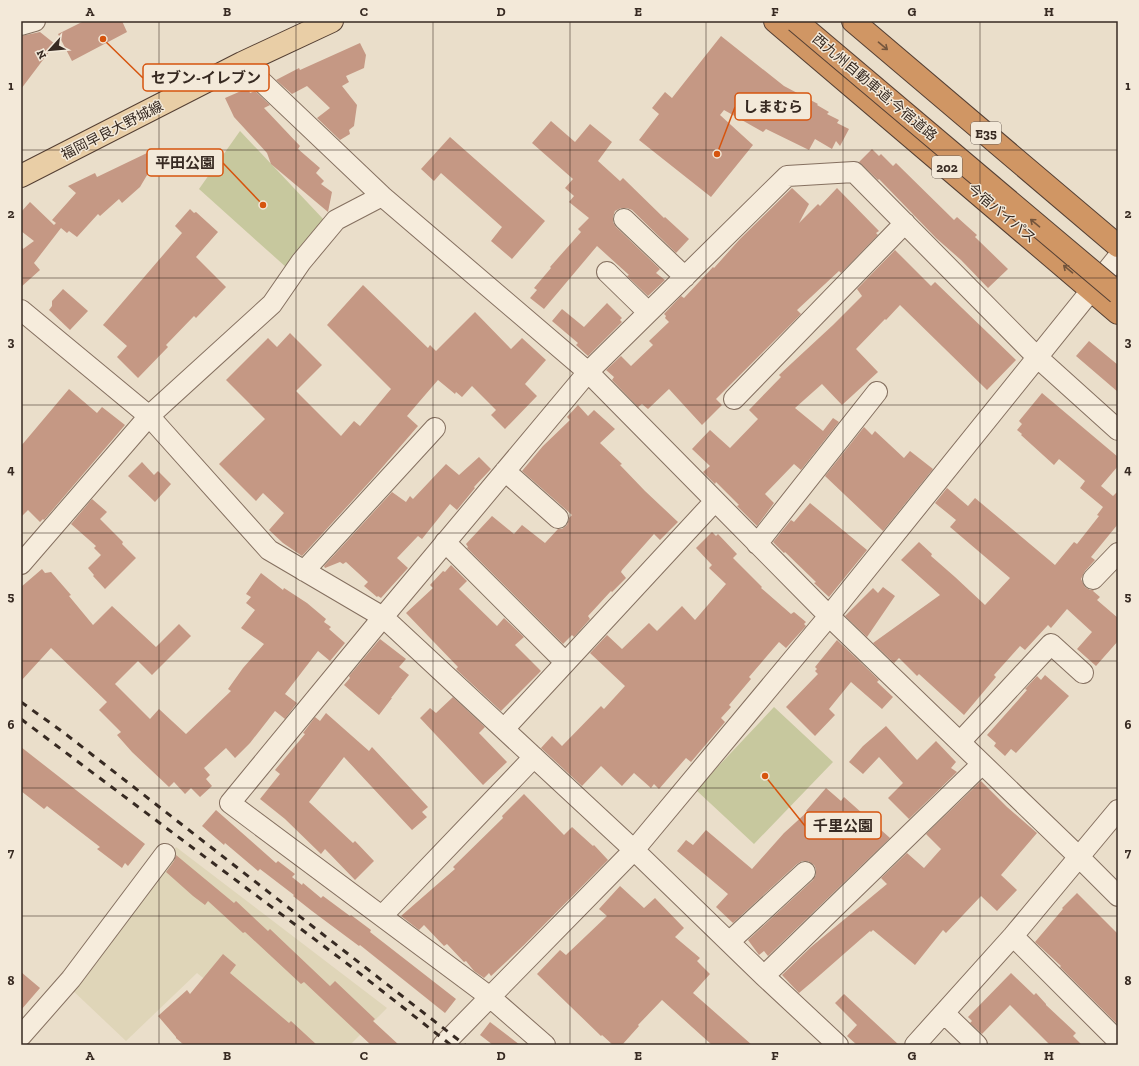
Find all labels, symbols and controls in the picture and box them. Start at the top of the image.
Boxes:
text: A [86,4,95,19]
text: B [223,4,231,19]
text: C [360,4,368,19]
text: D [496,4,506,19]
text: E [634,4,642,19]
text: F [771,4,779,19]
text: G [908,4,917,19]
text: H [1044,4,1054,19]
north arrow [30,30,70,70]
street label: 西九州自動車道;今宿道路 [809,30,940,144]
one-way arrow [877,42,888,51]
text: N [34,47,49,61]
callout: セブン-イレブン [143,64,269,91]
text: セブン-イレブン [151,69,261,87]
text: 1 [8,78,14,93]
text: 1 [1125,78,1131,93]
callout: しまむら [735,93,811,120]
street label: 福岡早良大野城線 [58,97,166,163]
text: しまむら [743,98,803,116]
road number: E35 [971,122,1001,144]
callout: 平田公園 [147,149,223,176]
text: 平田公園 [155,154,215,172]
road number: 202 [932,156,962,178]
street label: 今宿バイパス [964,180,1039,247]
text: 2 [8,206,15,221]
text: 2 [1125,206,1132,221]
one-way arrow [1029,218,1040,227]
one-way arrow [1062,264,1073,273]
text: 3 [8,334,15,349]
text: 3 [1125,334,1132,349]
text: 4 [7,462,15,477]
text: 4 [1124,462,1132,477]
text: 5 [8,589,15,604]
text: 5 [1125,589,1132,604]
text: 6 [8,717,15,732]
text: 6 [1125,717,1132,732]
callout: 千里公園 [805,812,881,839]
text: 千里公園 [813,817,873,835]
text: 7 [8,845,15,860]
text: 7 [1125,845,1132,860]
text: 8 [7,973,15,988]
text: 8 [1124,973,1132,988]
text: A [86,1048,95,1063]
text: B [223,1048,231,1063]
text: C [360,1048,368,1063]
text: D [496,1048,506,1063]
text: E [634,1048,642,1063]
text: F [771,1048,779,1063]
text: G [908,1048,917,1063]
text: H [1044,1048,1054,1063]

